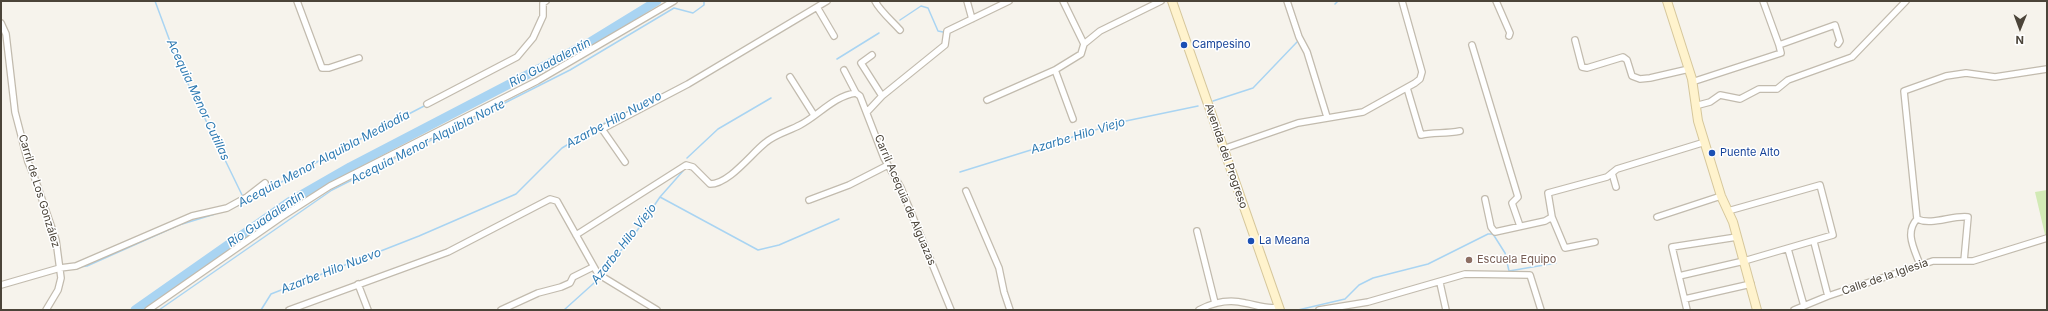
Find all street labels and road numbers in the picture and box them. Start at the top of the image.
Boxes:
street label: Avenida del Progreso [1202,102,1250,210]
street label: Carril de Los González [15,133,63,249]
street label: Carril Acequia de Alguazas [871,133,939,267]
street label: Calle de la Iglesia [1840,256,1930,298]

